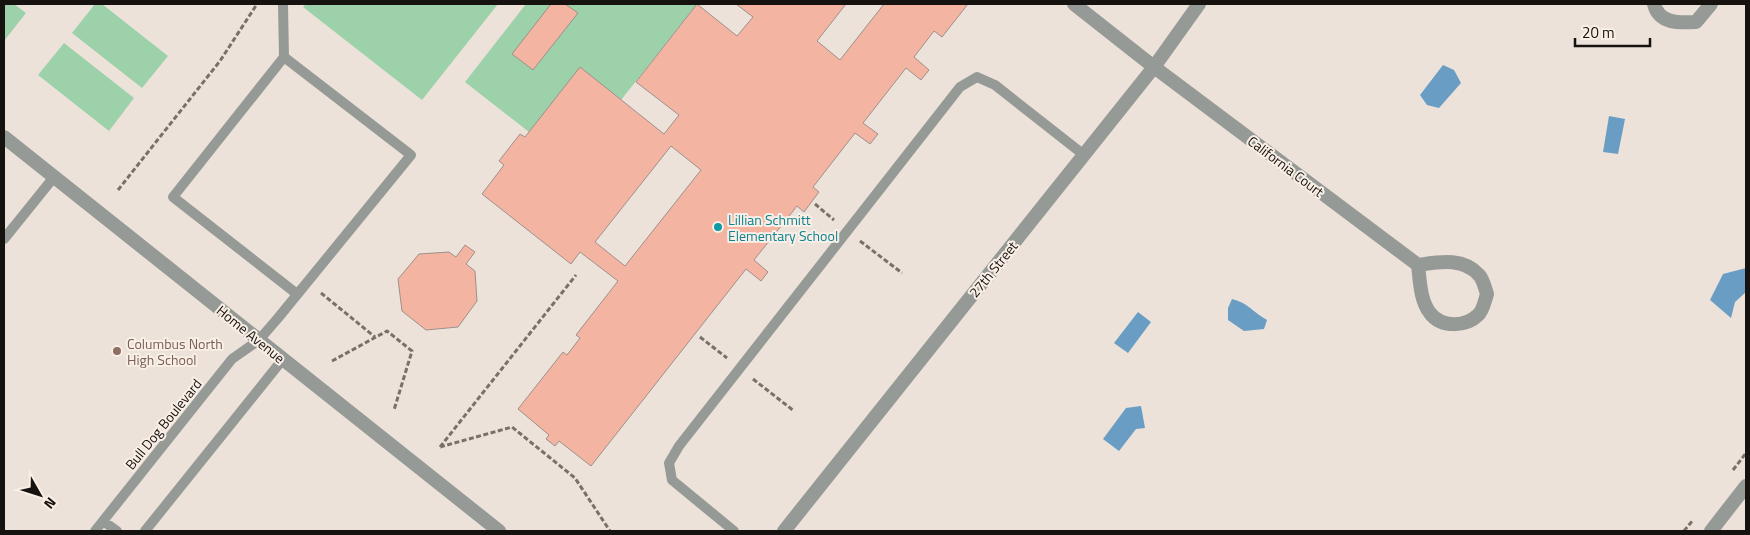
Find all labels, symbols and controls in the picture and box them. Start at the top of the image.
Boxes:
scale bar [1575,15,1650,47]
text: 20 m [1582,21,1615,44]
street label: California Court [1244,130,1328,202]
place label: Lillian Schmitt Elementary School [728,209,838,246]
marker: Lillian Schmitt Elementary School [712,221,724,233]
street label: 27th Street [964,236,1022,302]
street label: Home Avenue [212,300,290,368]
place label: Columbus North High School [127,333,223,370]
marker: Columbus North High School [111,345,123,357]
street label: Bull Dog Boulevard [120,374,206,474]
north arrow [15,470,65,520]
text: N [39,493,62,514]

